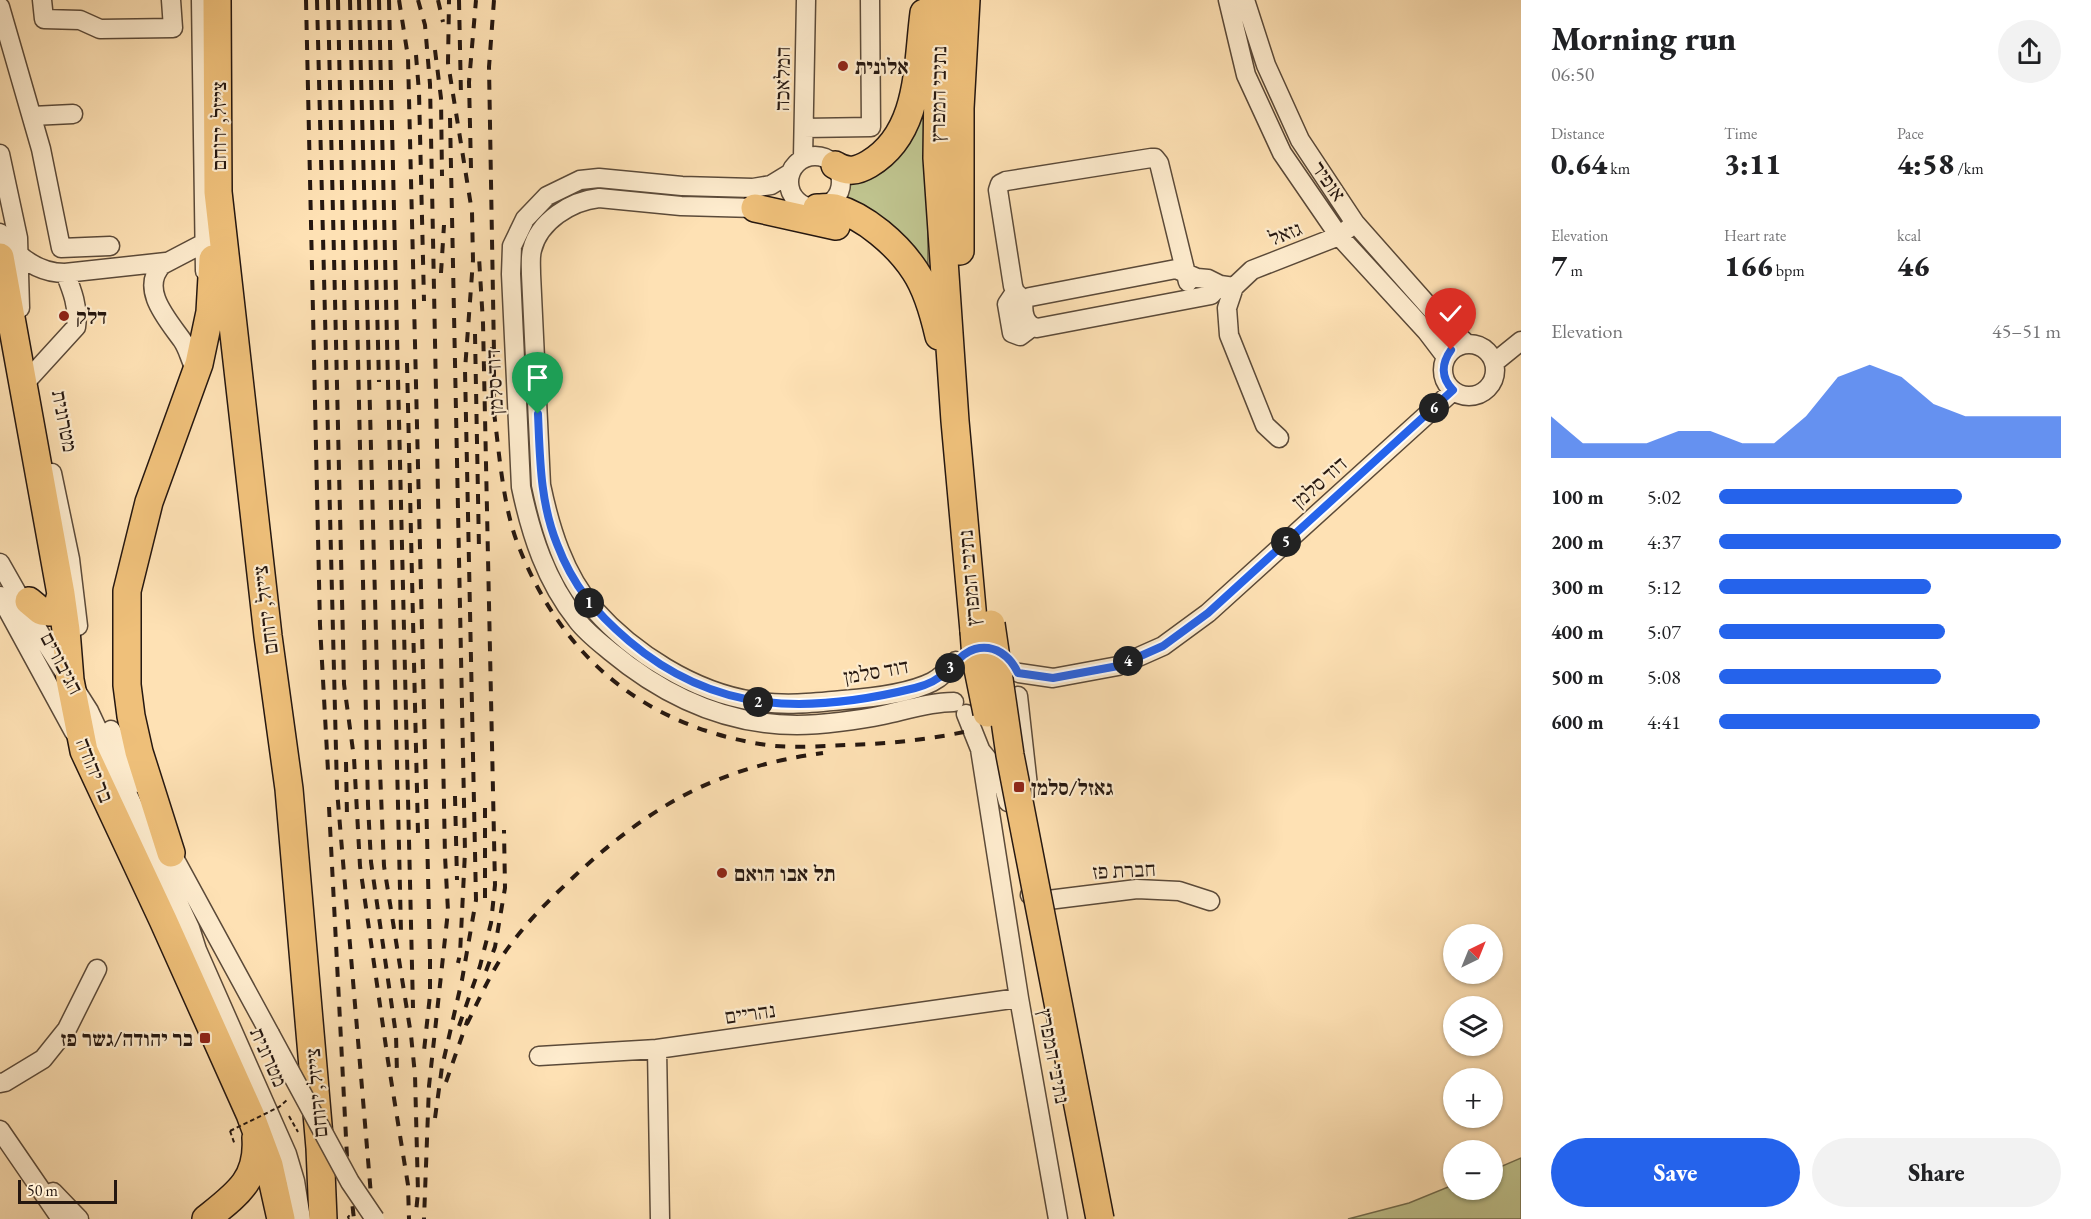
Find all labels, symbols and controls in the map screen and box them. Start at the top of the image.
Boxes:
text: Morning run [1551,17,1736,60]
button: share [1998,20,2061,83]
street label: המלאכה [768,46,796,112]
street label: נתיבי המפרץ [924,46,952,142]
place label: אלונית [855,53,909,80]
marker: אלונית [836,59,850,73]
text: 06:50 [1551,61,1594,87]
street label: צייזל, ירוחם [205,81,232,171]
text: Distance [1551,123,1604,144]
text: Time [1724,123,1757,144]
text: Pace [1897,123,1924,144]
text: 0.64 [1551,144,1607,183]
text: 3:11 [1724,144,1781,183]
text: 4:58 [1897,144,1954,183]
street label: אופיר [1306,156,1352,206]
text: km [1607,158,1630,179]
text: /km [1954,158,1984,179]
street label: גזאל [1264,214,1306,252]
text: Elevation [1551,225,1609,246]
text: Heart rate [1724,225,1786,246]
text: kcal [1897,225,1921,246]
text: 7 [1551,246,1567,285]
text: 166 [1724,246,1773,285]
text: 46 [1897,246,1929,285]
text: m [1567,260,1583,281]
text: bpm [1773,260,1805,281]
pin [1425,288,1476,350]
icon: check [1434,297,1467,330]
place label: דלק [76,303,107,330]
marker: דלק [57,309,71,323]
text: Elevation [1551,318,1623,344]
text: 45–51 m [1992,318,2061,344]
street label: דוד סלמן [479,348,509,416]
pin [512,352,563,414]
icon: arrive [521,361,554,394]
street label: מטרונית [46,388,84,454]
pin: 6 [1419,393,1449,423]
text: 6 [1430,397,1438,418]
street label: דוד סלמן [1286,450,1352,514]
text: 100 m [1551,484,1604,510]
text: 5:02 [1647,484,1681,510]
pin: 5 [1271,527,1301,557]
street label: נתיבי המפרץ [951,529,987,627]
text: 200 m [1551,529,1604,555]
text: 4:37 [1647,529,1681,555]
text: 5 [1282,531,1290,552]
street label: צייזל, ירוחם [246,564,284,656]
text: 300 m [1551,574,1604,600]
text: 5:12 [1647,574,1681,600]
pin: 1 [574,588,604,618]
text: 1 [585,592,593,613]
text: 400 m [1551,619,1604,645]
text: 5:07 [1647,619,1681,645]
street label: הגיבורים [34,627,90,699]
pin: 4 [1113,646,1143,676]
text: 4 [1124,650,1132,671]
street label: דוד סלמן [841,652,911,690]
pin: 3 [935,653,965,683]
text: 3 [946,657,954,678]
text: 500 m [1551,664,1604,690]
text: 5:08 [1647,664,1681,690]
pin: 2 [743,687,773,717]
text: 2 [754,691,762,712]
text: 600 m [1551,709,1604,735]
text: 4:41 [1647,709,1681,735]
street label: בר יהודה [70,734,120,806]
place label: גאזל/סלמן [1031,774,1114,801]
marker: גאזל/סלמן [1012,780,1026,794]
street label: חברת פז [1092,855,1156,885]
place label: תל אבו הואם [734,860,836,887]
marker: תל אבו הואם [715,866,729,880]
north arrow [1443,924,1503,984]
map controls [1443,924,1503,1200]
street label: נהריים [723,996,777,1030]
button: layers [1443,996,1503,1056]
street label: נתיבי המפרץ [1032,1006,1076,1106]
street label: מטרונית [244,1023,294,1091]
place label: בר יהודה/גשר פז [60,1025,193,1052]
marker: בר יהודה/גשר פז [198,1031,212,1045]
street label: צייזל, ירוחם [299,1047,333,1139]
button: + [1443,1068,1503,1128]
button: Save [1551,1138,1800,1207]
button: Share [1812,1138,2061,1207]
button: − [1443,1140,1503,1200]
scale bar [18,1177,117,1204]
text: 50 m [27,1180,58,1201]

